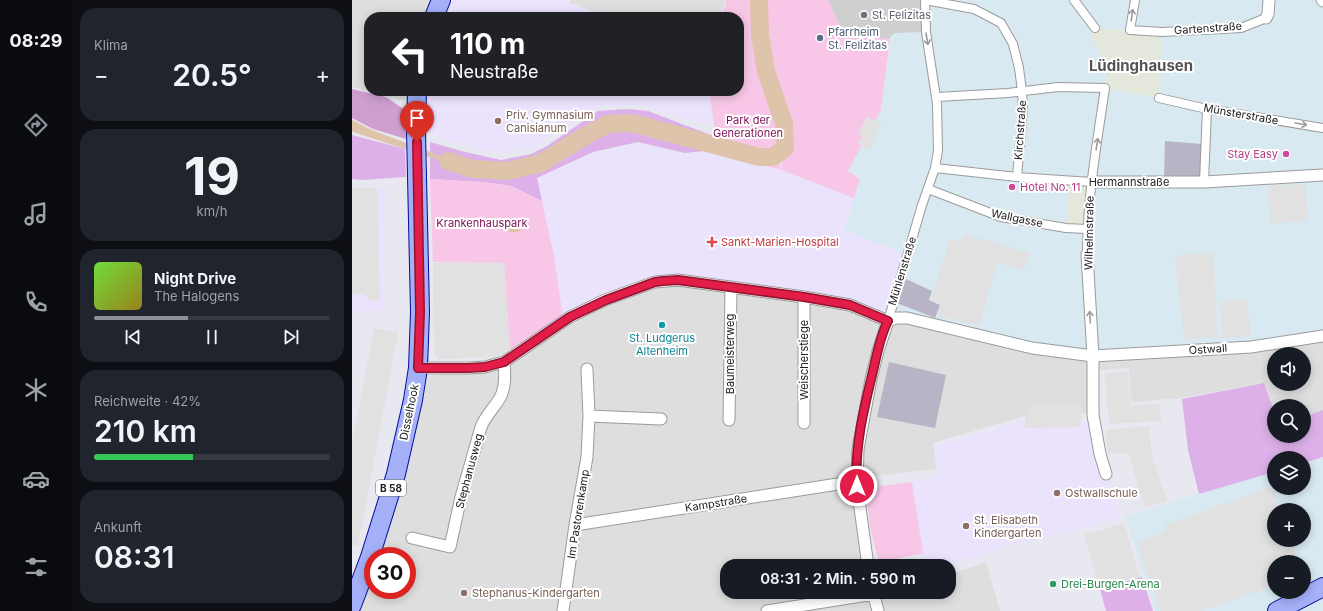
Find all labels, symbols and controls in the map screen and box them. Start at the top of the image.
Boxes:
place label: St. Felizitas [872,8,931,22]
one-way arrow [1128,9,1136,22]
marker: St. Felizitas [859,10,869,20]
street label: Gartenstraße [1174,19,1242,37]
place label: Pfarrheim St. Felizitas [828,25,887,52]
text: 110 m [450,27,525,61]
icon: left [384,28,436,80]
text: 08:29 [10,30,62,51]
one-way arrow [923,32,931,45]
marker: Pfarrheim St. Felizitas [815,33,825,43]
text: Klima [94,37,128,53]
district label: Lüdinghausen [1089,56,1193,75]
text: 20.5° [172,57,252,93]
text: Neustraße [450,61,539,82]
text: − [94,62,109,88]
text: + [315,62,330,88]
street label: Kirchstraße [1011,100,1029,160]
pin [400,101,434,142]
street label: Münsterstraße [1203,101,1279,127]
icon: arrive [406,107,428,129]
place label: Priv. Gymnasium Canisianum [506,108,593,135]
icon: directions [22,111,50,139]
park label: Park der Generationen [713,113,783,140]
marker: Priv. Gymnasium Canisianum [493,116,503,126]
one-way arrow [1294,120,1307,128]
one-way arrow [1093,138,1101,151]
text: 19 [184,145,240,208]
place label: Stay Easy [1227,147,1278,161]
marker: Stay Easy [1281,149,1291,159]
street label: Hermannstraße [1089,175,1169,189]
place label: Hotel No. 11 [1020,180,1081,194]
marker: Hotel No. 11 [1007,182,1017,192]
street label: Wilhelmstraße [1081,196,1097,270]
icon: music [22,200,50,228]
text: km/h [197,203,227,219]
street label: Wallgasse [990,206,1044,230]
park label: Krankenhauspark [436,216,528,230]
place label: Sankt-Marien-Hospital [721,235,839,249]
street label: Mühlenstraße [885,235,919,307]
marker: Sankt-Marien-Hospital [706,236,718,248]
text: Night Drive [154,269,236,288]
icon: phone [22,288,50,316]
text: The Halogens [154,288,239,304]
one-way arrow [1087,311,1094,324]
street label: Baumeisterweg [723,314,737,394]
marker: St. Ludgerus Altenheim [657,320,667,330]
street label: Weischerstiege [797,320,811,400]
icon: previous [122,326,144,348]
icon: pause [201,326,223,348]
icon: next [280,326,302,348]
place label: St. Ludgerus Altenheim [629,331,695,358]
street label: Ostwall [1188,341,1228,357]
map controls [1267,347,1311,599]
button: sound [1267,347,1311,391]
icon: climate [22,376,50,404]
street label: Disselhook [396,383,422,441]
text: Reichweite · 42% [94,393,201,409]
button: search [1267,399,1311,443]
text: 210 km [94,413,197,449]
street label: Stephanusweg [452,432,486,510]
button: layers [1267,451,1311,495]
icon: car [22,465,50,493]
position arrow [836,465,878,507]
street label: Im Pastorenkamp [564,468,592,560]
road number: B 58 [376,480,406,496]
place label: Ostwallschule [1065,486,1138,500]
marker: Ostwallschule [1052,488,1062,498]
street label: Kampstraße [684,491,748,515]
button: + [1267,503,1311,547]
place label: St. Elisabeth Kindergarten [974,513,1041,540]
text: Ankunft [94,519,142,535]
marker: St. Elisabeth Kindergarten [961,521,971,531]
text: 08:31 [94,539,174,575]
speed limit sign: 30 [364,547,416,599]
icon: filters [22,553,50,581]
button: − [1267,555,1311,599]
text: 08:31 · 2 Min. · 590 m [760,569,916,588]
place label: Drei-Burgen-Arena [1061,577,1160,591]
marker: Drei-Burgen-Arena [1048,579,1058,589]
place label: Stephanus-Kindergarten [472,586,600,600]
marker: Stephanus-Kindergarten [459,588,469,598]

